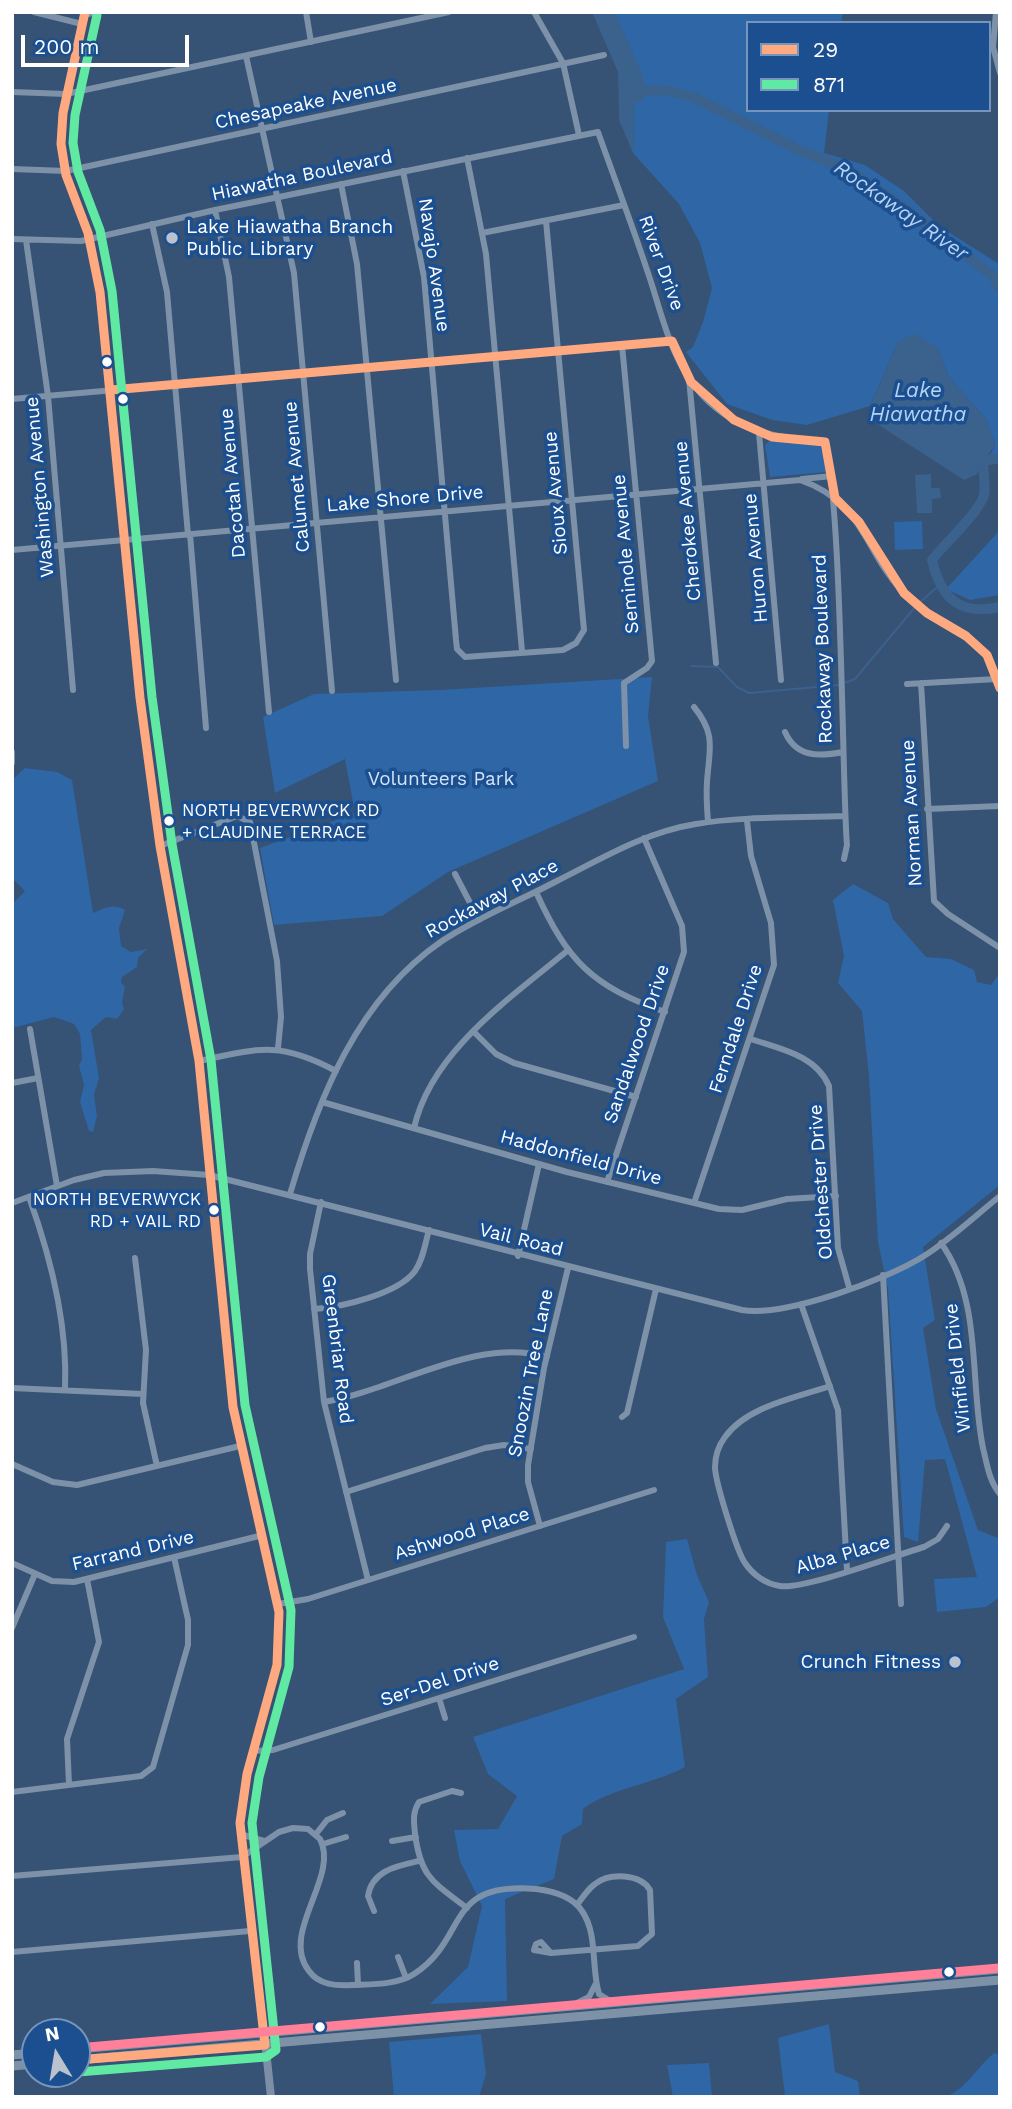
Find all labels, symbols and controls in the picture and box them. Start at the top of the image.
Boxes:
scale bar [24,21,192,65]
legend [746,21,991,112]
text: 200 m [34,34,100,59]
text: 29 [813,37,838,62]
text: 871 [813,72,845,97]
street label: Chesapeake Avenue [213,74,399,134]
street label: Hiawatha Boulevard [209,146,395,206]
water label: Rockaway River [829,155,973,267]
street label: Navajo Avenue [413,197,455,333]
street label: River Drive [633,212,689,314]
place label: Lake Hiawatha Branch Public Library [186,216,393,260]
marker: Lake Hiawatha Branch Public Library [164,230,180,246]
unlabelled marker [100,355,114,369]
water label: Lake Hiawatha [869,378,967,428]
unlabelled marker [116,392,130,406]
street label: Washington Avenue [21,395,59,579]
street label: Calumet Avenue [279,400,315,554]
street label: Dacotah Avenue [215,407,251,559]
street label: Sioux Avenue [539,430,573,556]
street label: Cherokee Avenue [670,440,706,602]
street label: Seminole Avenue [608,473,644,635]
street label: Lake Shore Drive [326,481,484,517]
street label: Huron Avenue [739,492,773,624]
street label: Rockaway Boulevard [808,554,838,744]
street label: Norman Avenue [897,739,927,887]
park label: Volunteers Park [368,768,514,790]
place label: NORTH BEVERWYCK RD + CLAUDINE TERRACE [182,801,380,841]
marker: NORTH BEVERWYCK RD + CLAUDINE TERRACE [162,814,176,828]
street label: Rockaway Place [422,854,562,944]
street label: Sandalwood Drive [599,961,675,1127]
street label: Ferndale Drive [704,962,768,1096]
street label: Oldchester Drive [804,1104,838,1260]
street label: Haddonfield Drive [498,1125,664,1191]
place label: NORTH BEVERWYCK RD + VAIL RD [33,1190,201,1230]
marker: NORTH BEVERWYCK RD + VAIL RD [207,1203,221,1217]
street label: Vail Road [477,1219,565,1261]
street label: Greenbriar Road [316,1273,358,1425]
street label: Snoozin Tree Lane [504,1287,558,1459]
street label: Winfield Drive [940,1302,976,1434]
street label: Ashwood Place [391,1503,533,1565]
street label: Farrand Drive [70,1526,196,1576]
street label: Alba Place [793,1531,893,1579]
place label: Crunch Fitness [800,1651,941,1673]
street label: Ser-Del Drive [378,1652,502,1712]
marker: Crunch Fitness [947,1654,963,1670]
unlabelled marker [942,1965,956,1979]
north arrow [21,2018,91,2088]
unlabelled marker [313,2020,327,2034]
text: N [43,2021,61,2046]

